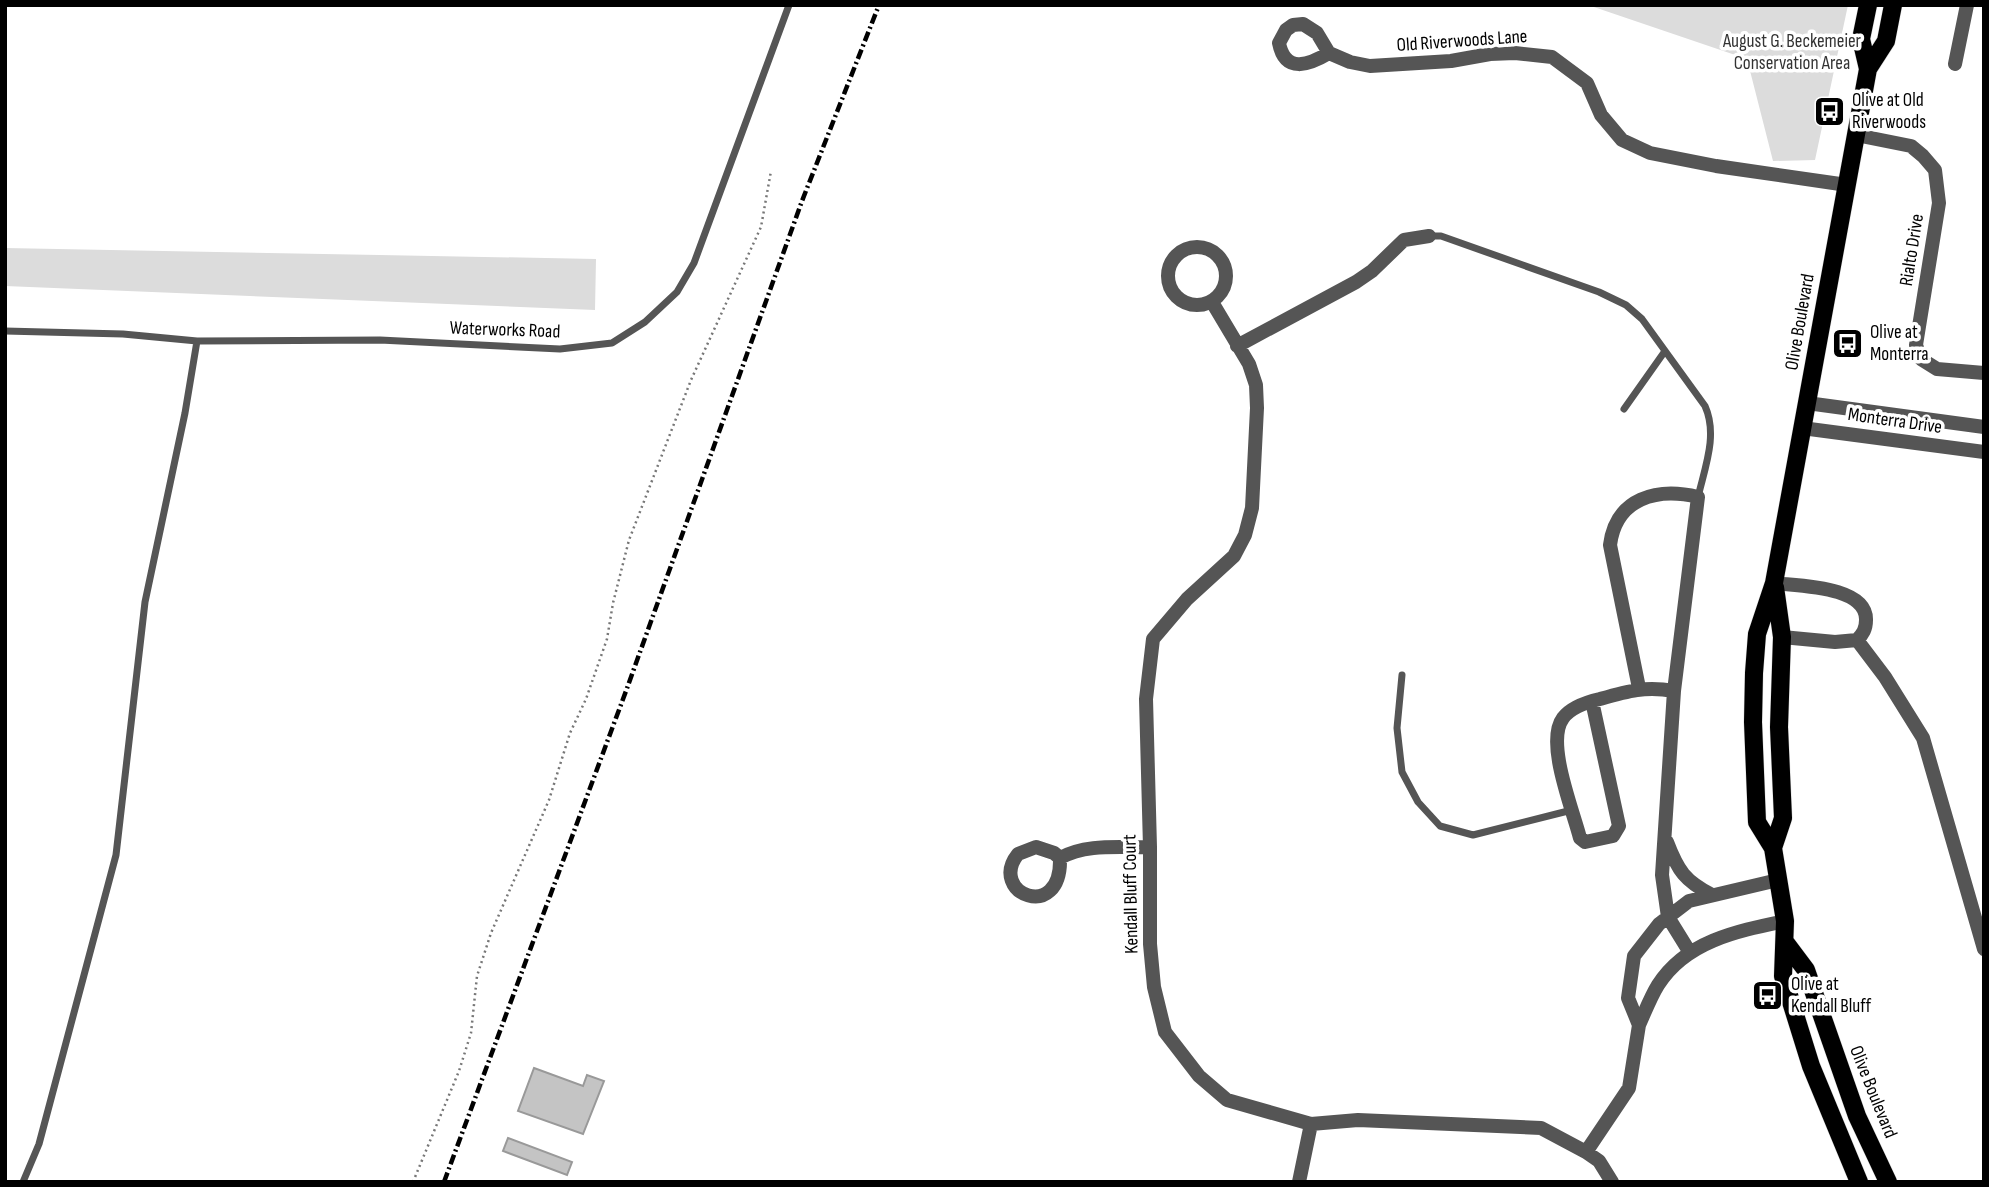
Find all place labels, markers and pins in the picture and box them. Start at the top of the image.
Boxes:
place label: Olive at Old Riverwoods [1852,89,1926,134]
bus stop icon: Olive at Old Riverwoods [1812,94,1846,128]
place label: Olive at Monterra [1870,321,1929,366]
bus stop icon: Olive at Monterra [1830,326,1864,360]
place label: Olive at Kendall Bluff [1791,973,1871,1018]
bus stop icon: Olive at Kendall Bluff [1751,978,1785,1012]

